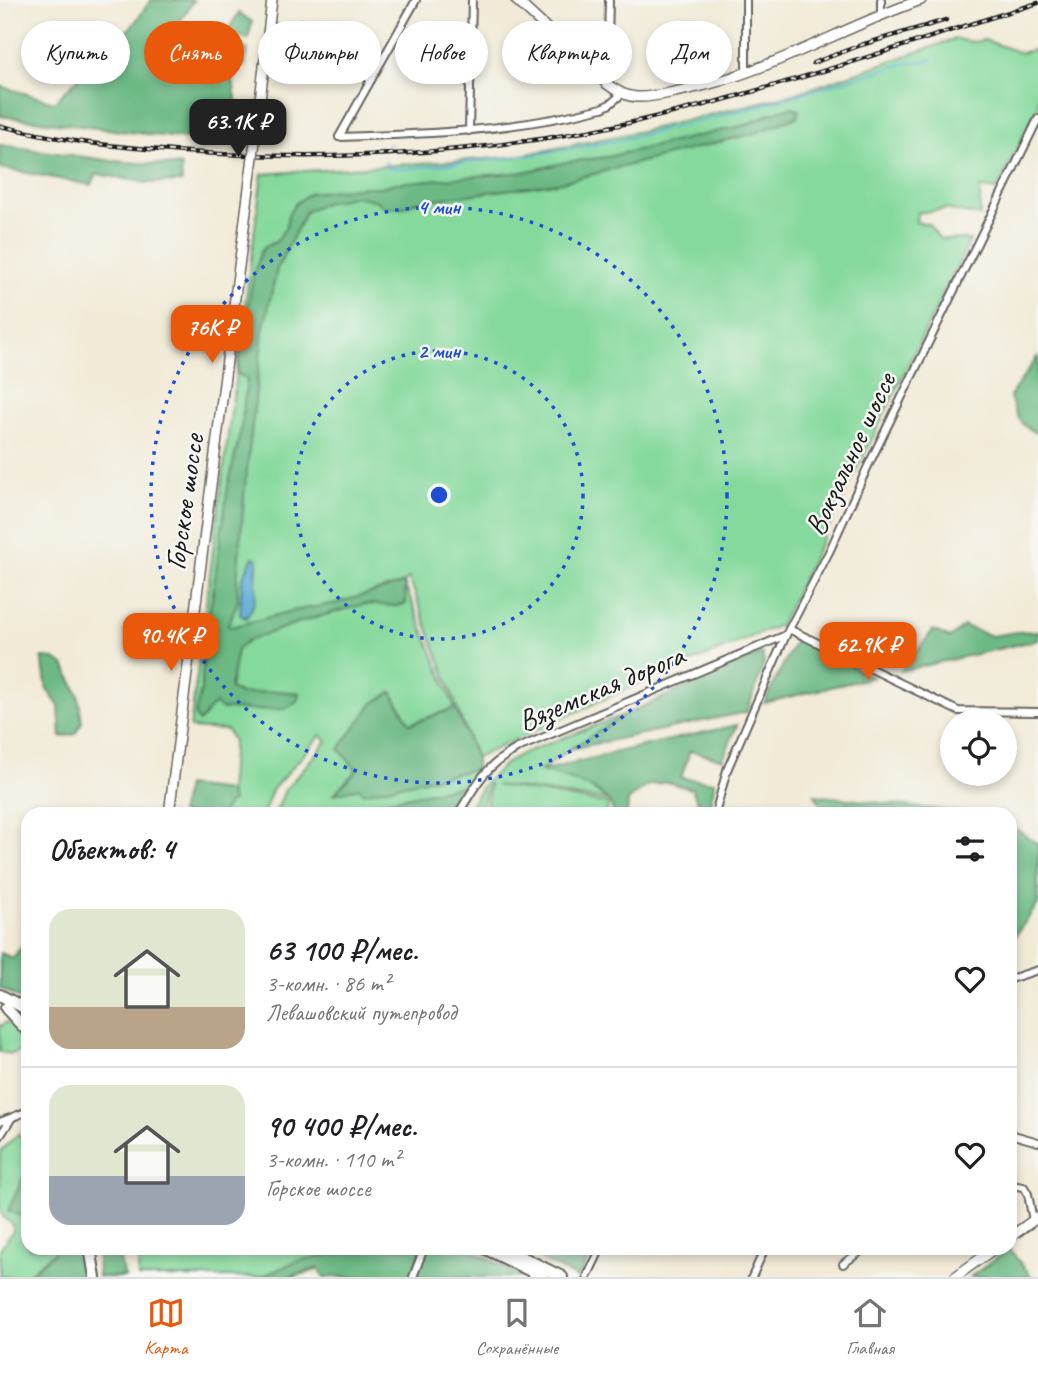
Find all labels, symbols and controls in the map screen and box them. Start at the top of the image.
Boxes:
chip: Купить [21,21,130,84]
chip: Снять [144,21,244,84]
chip: Фильтры [258,21,381,84]
chip: Новое [395,21,488,84]
chip: Квартира [502,21,632,84]
chip: Дом [646,21,732,84]
pin: 63.1K ₽ [173,100,303,159]
text: 63.1K ₽ [205,107,271,136]
text: 4 мин [418,194,462,220]
pin: 76K ₽ [163,306,261,365]
text: 76K ₽ [187,313,237,342]
text: 2 мин [418,338,462,364]
street label: Вокзальное шоссе [796,365,905,541]
street label: Горское шоссе [156,430,213,572]
centre of rings [427,483,451,507]
pin: 90.4K ₽ [106,614,236,673]
text: 90.4K ₽ [139,621,203,650]
pin: 62.9K ₽ [803,622,933,682]
text: 62.9K ₽ [836,630,900,659]
street label: Вяземская дорога [512,635,692,740]
map controls [940,709,1017,786]
button: locate [940,709,1017,786]
text: Объектов: 4 [49,830,174,868]
icon: filters [951,830,989,868]
text: 63 100 ₽/мес. [266,931,418,969]
icon: home [105,937,189,1021]
icon: heart [951,960,989,998]
text: 3-комн. · 86 m² [266,969,390,998]
text: Левашовский путепровод [266,998,456,1027]
text: 90 400 ₽/мес. [266,1107,417,1145]
icon: home [105,1113,189,1197]
icon: heart [951,1136,989,1174]
text: 3-комн. · 110 m² [266,1145,400,1174]
text: Горское шоссе [266,1174,371,1203]
tab: Карта [144,1294,188,1360]
tab: Сохранённые [476,1294,558,1360]
tab: Главная [846,1294,894,1360]

